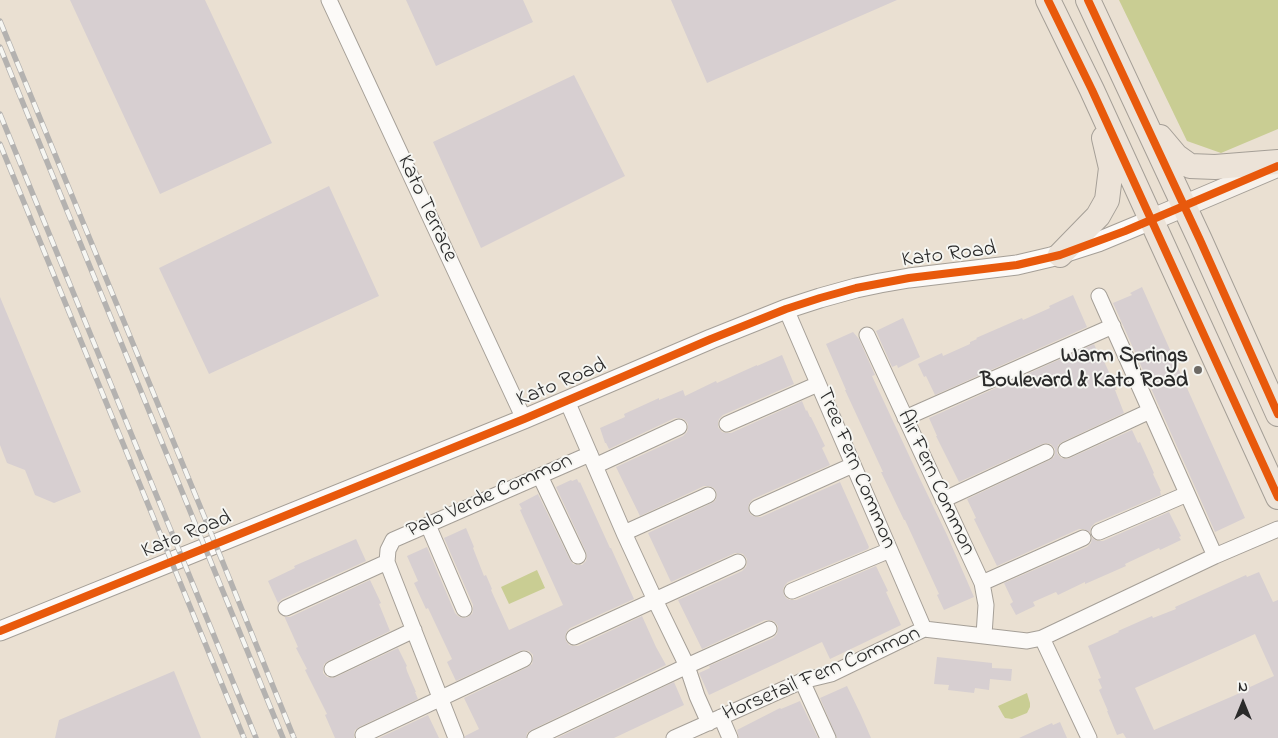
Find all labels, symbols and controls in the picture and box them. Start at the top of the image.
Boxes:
street label: Kato Terrace [390,152,462,266]
street label: Kato Road [900,237,998,275]
place label: Warm Springs Boulevard & Kato Road [980,344,1188,396]
street label: Kato Road [513,353,611,415]
marker: Warm Springs Boulevard & Kato Road [1192,364,1204,376]
street label: Tree Fern Common [809,385,901,553]
street label: Air Fern Common [890,406,980,560]
street label: Palo Verde Common [403,449,577,545]
street label: Kato Road [138,506,236,566]
street label: Horsetail Fern Common [719,621,925,729]
text: N [1238,677,1248,698]
north arrow [1218,678,1268,728]

